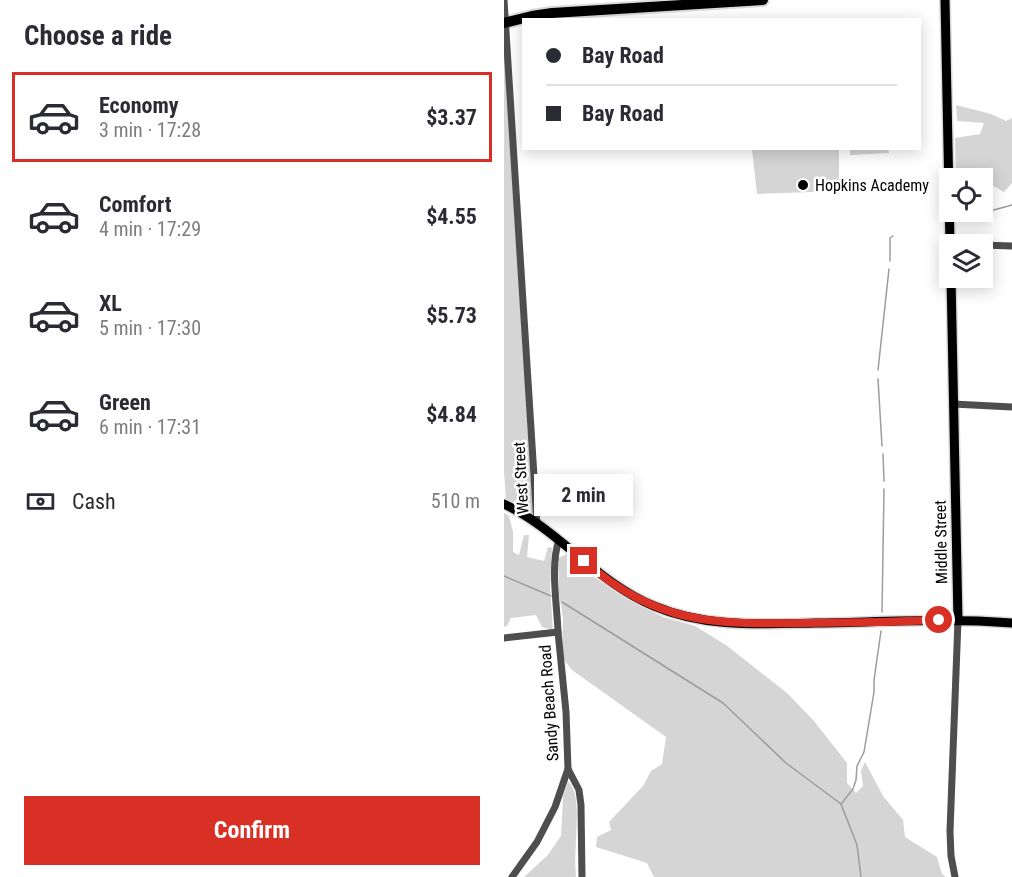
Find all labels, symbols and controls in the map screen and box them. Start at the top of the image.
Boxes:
text: Choose a ride [24,20,172,52]
text: Bay Road [582,43,664,68]
icon: car [27,90,81,144]
text: Economy [99,93,179,118]
text: Bay Road [582,101,664,126]
text: $3.37 [426,105,477,130]
text: 3 min · 17:28 [99,118,201,142]
map controls [939,168,993,288]
button: locate [939,168,993,222]
place label: Hopkins Academy [815,176,929,195]
marker: Hopkins Academy [796,178,810,192]
icon: car [27,189,81,243]
text: Comfort [99,192,172,217]
text: $4.55 [426,204,477,229]
text: 4 min · 17:29 [99,217,201,241]
button: layers [939,234,993,288]
icon: car [27,288,81,342]
text: XL [99,291,122,316]
text: $5.73 [426,303,477,328]
text: 5 min · 17:30 [99,316,201,340]
icon: car [27,387,81,441]
text: Green [99,390,151,415]
text: $4.84 [426,402,477,427]
text: 6 min · 17:31 [99,415,201,439]
street label: West Street [510,441,532,515]
callout: 2 min [535,474,634,516]
text: 2 min [561,483,606,507]
icon: cash [24,485,57,518]
text: Cash [72,489,116,514]
text: 510 m [431,489,480,513]
street label: Middle Street [931,500,951,584]
route end [570,547,597,574]
route start [925,606,952,633]
street label: Sandy Beach Road [535,644,563,762]
button: Confirm [24,796,480,865]

